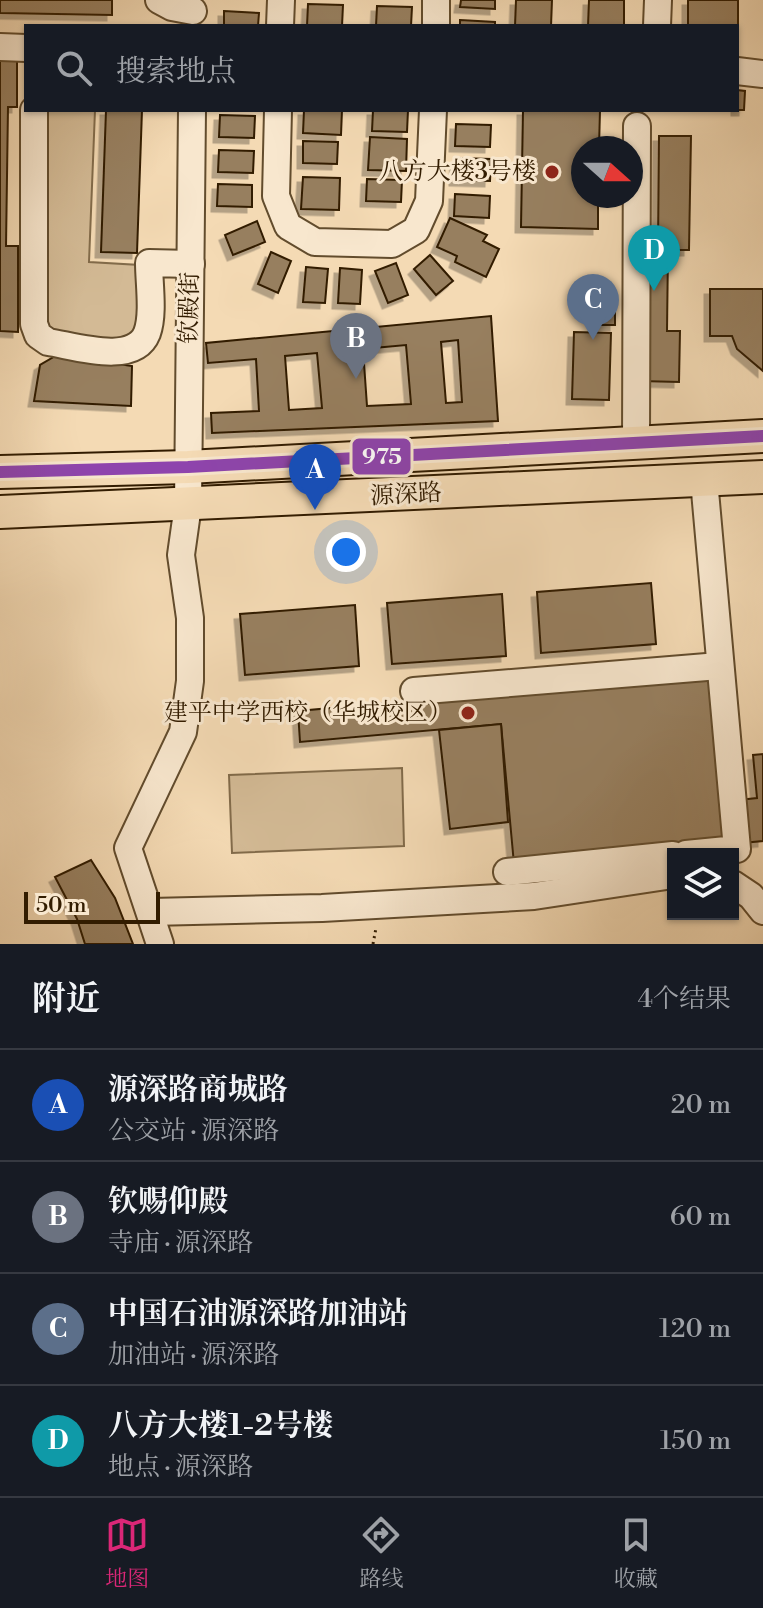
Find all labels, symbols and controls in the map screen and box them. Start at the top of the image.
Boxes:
search box [24,24,739,112]
icon: search [52,46,96,90]
text: 搜索地点 [116,53,236,91]
north arrow [571,136,643,208]
place label: 八方大楼3号楼 [379,157,536,187]
marker: 八方大楼3号楼 [543,163,561,181]
pin: D [628,225,680,291]
street label: 钦殿街 [174,272,206,344]
pin: C [567,274,619,340]
pin: B [330,313,382,379]
line badge: 975 [351,437,412,476]
pin: A [289,444,341,510]
text: 975 [362,444,402,471]
street label: 源深路 [369,478,443,512]
your location [326,532,366,572]
place label: 建平中学西校（华城校区） [164,698,452,728]
marker: 建平中学西校（华城校区） [459,704,477,722]
map controls [667,848,739,920]
button: layers [667,848,739,920]
scale bar [24,888,160,924]
text: 50 m [36,892,87,919]
text: 附近 [32,979,100,1021]
text: 4个结果 [638,983,731,1015]
text: 源深路商城路 [108,1071,288,1109]
text: A [49,1089,67,1121]
text: 20 m [671,1089,731,1121]
text: 公交站 · 源深路 [108,1115,279,1147]
text: 钦赐仰殿 [108,1183,228,1221]
text: B [48,1201,68,1233]
text: 60 m [670,1201,731,1233]
text: 寺庙 · 源深路 [108,1227,253,1259]
text: 中国石油源深路加油站 [108,1295,408,1333]
text: C [49,1313,67,1345]
text: 120 m [659,1313,731,1345]
text: 加油站 · 源深路 [108,1339,279,1371]
text: 八方大楼1-2号楼 [108,1407,333,1445]
text: D [48,1425,68,1457]
text: 150 m [660,1425,731,1457]
text: 地点 · 源深路 [108,1451,253,1483]
tab: 地图 [105,1513,149,1593]
tab: 路线 [359,1513,404,1593]
tab: 收藏 [614,1513,658,1593]

